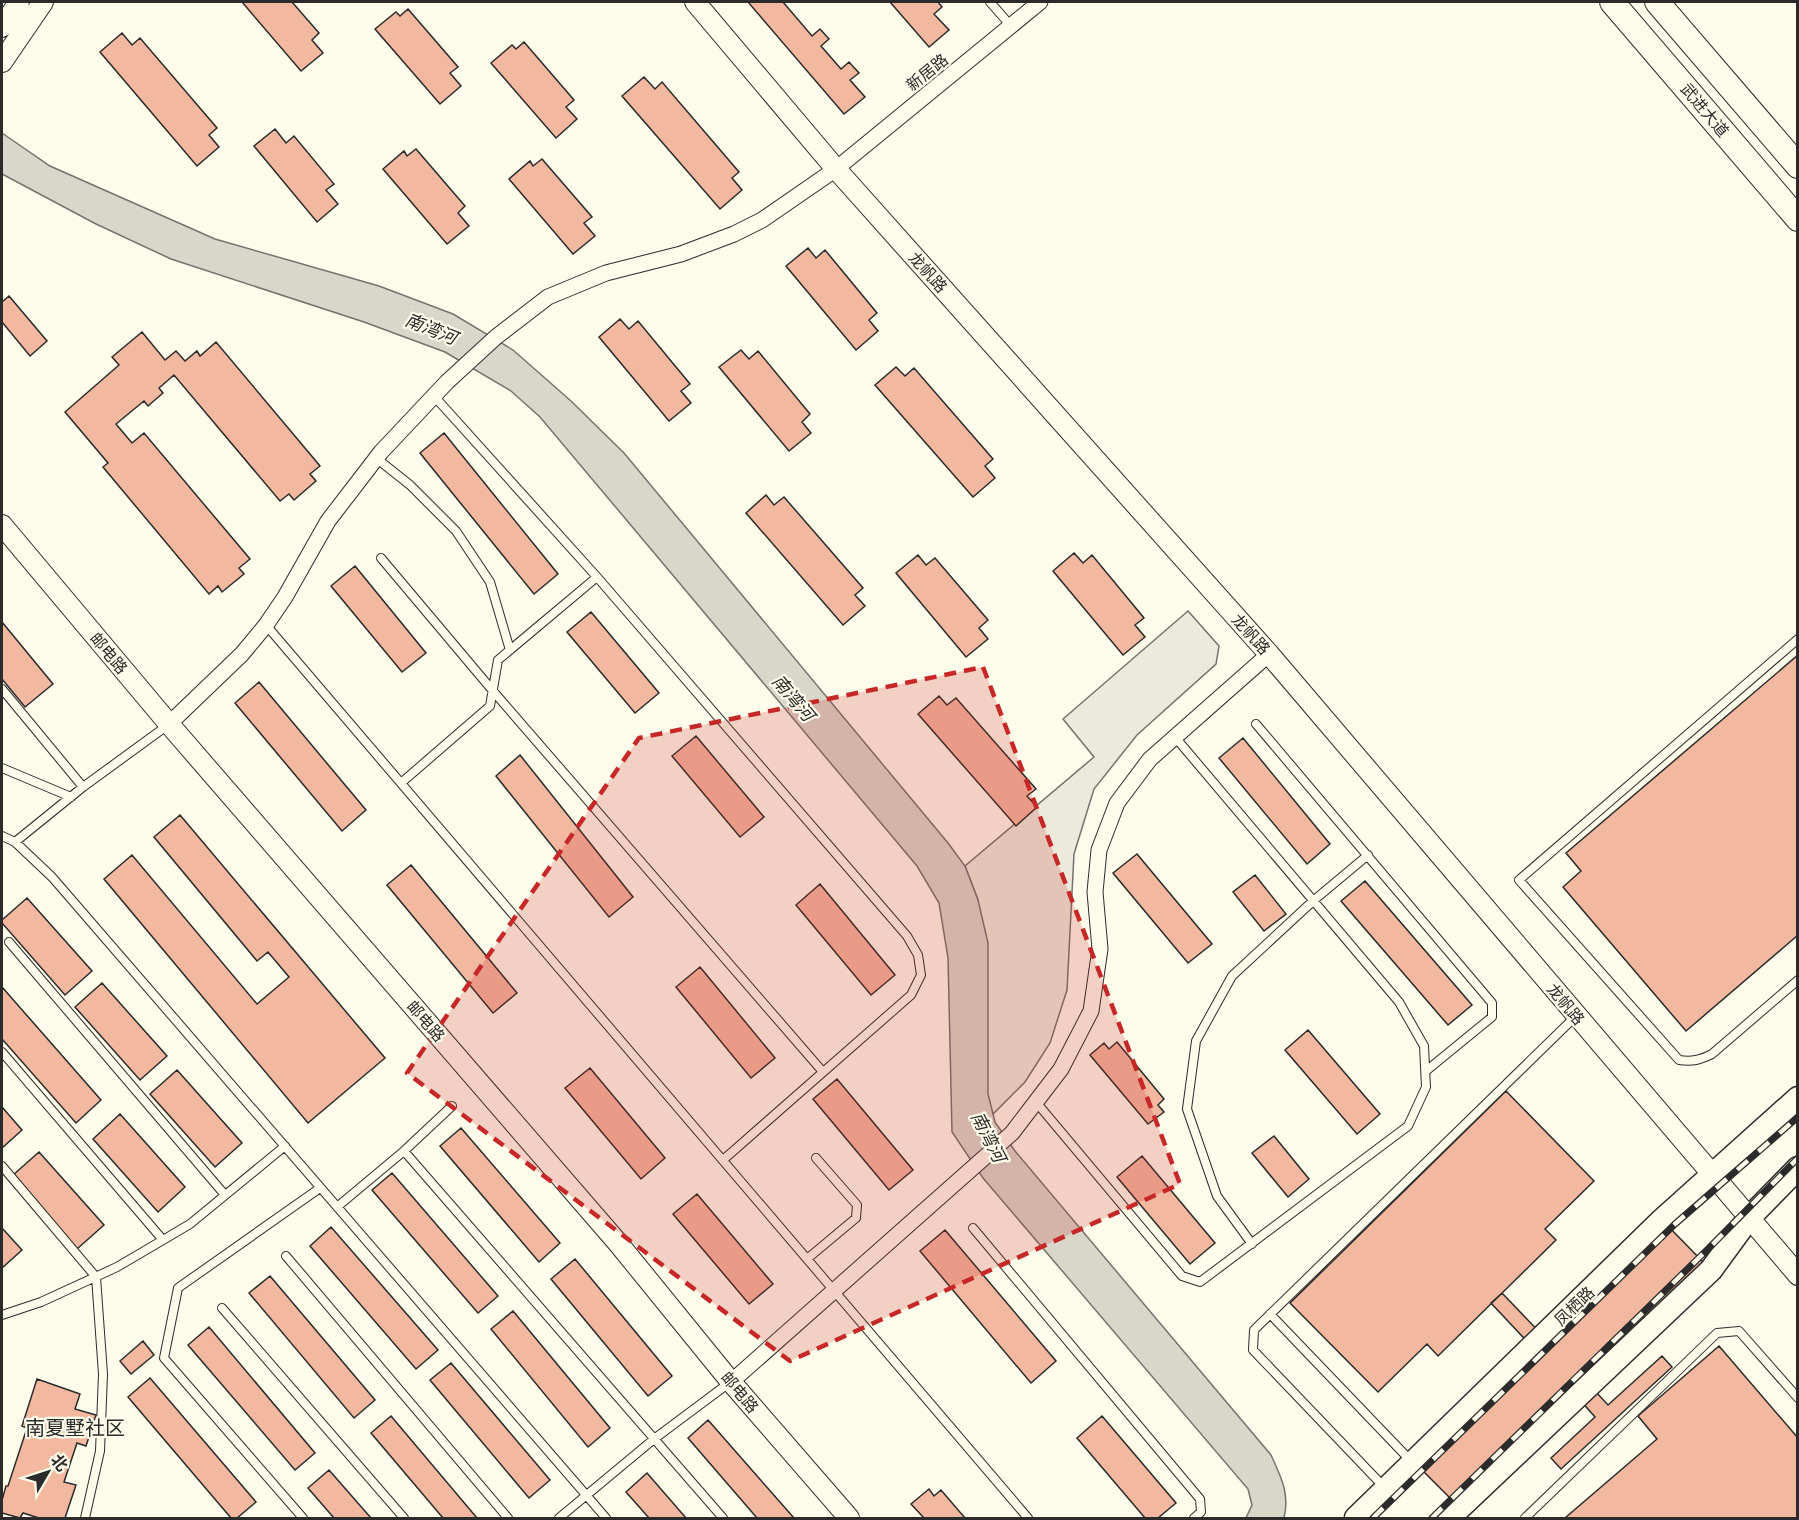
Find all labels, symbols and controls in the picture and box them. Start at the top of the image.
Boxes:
street label: 新居路 [901,48,953,96]
street label: 武进大道 [1676,78,1734,142]
street label: 龙帆路 [904,247,952,297]
water label: 南湾河 [401,307,464,351]
street label: 龙帆路 [1227,609,1275,659]
street label: 邮电路 [85,628,133,678]
water label: 南湾河 [766,669,822,729]
street label: 龙帆路 [1542,979,1590,1029]
street label: 邮电路 [402,996,450,1046]
water label: 南湾河 [965,1107,1013,1169]
street label: 凤栖路 [1549,1281,1599,1331]
street label: 邮电路 [716,1367,764,1417]
district label: 南夏墅社区 [25,1414,125,1442]
north arrow [18,1442,78,1502]
text: 北 [46,1449,73,1476]

